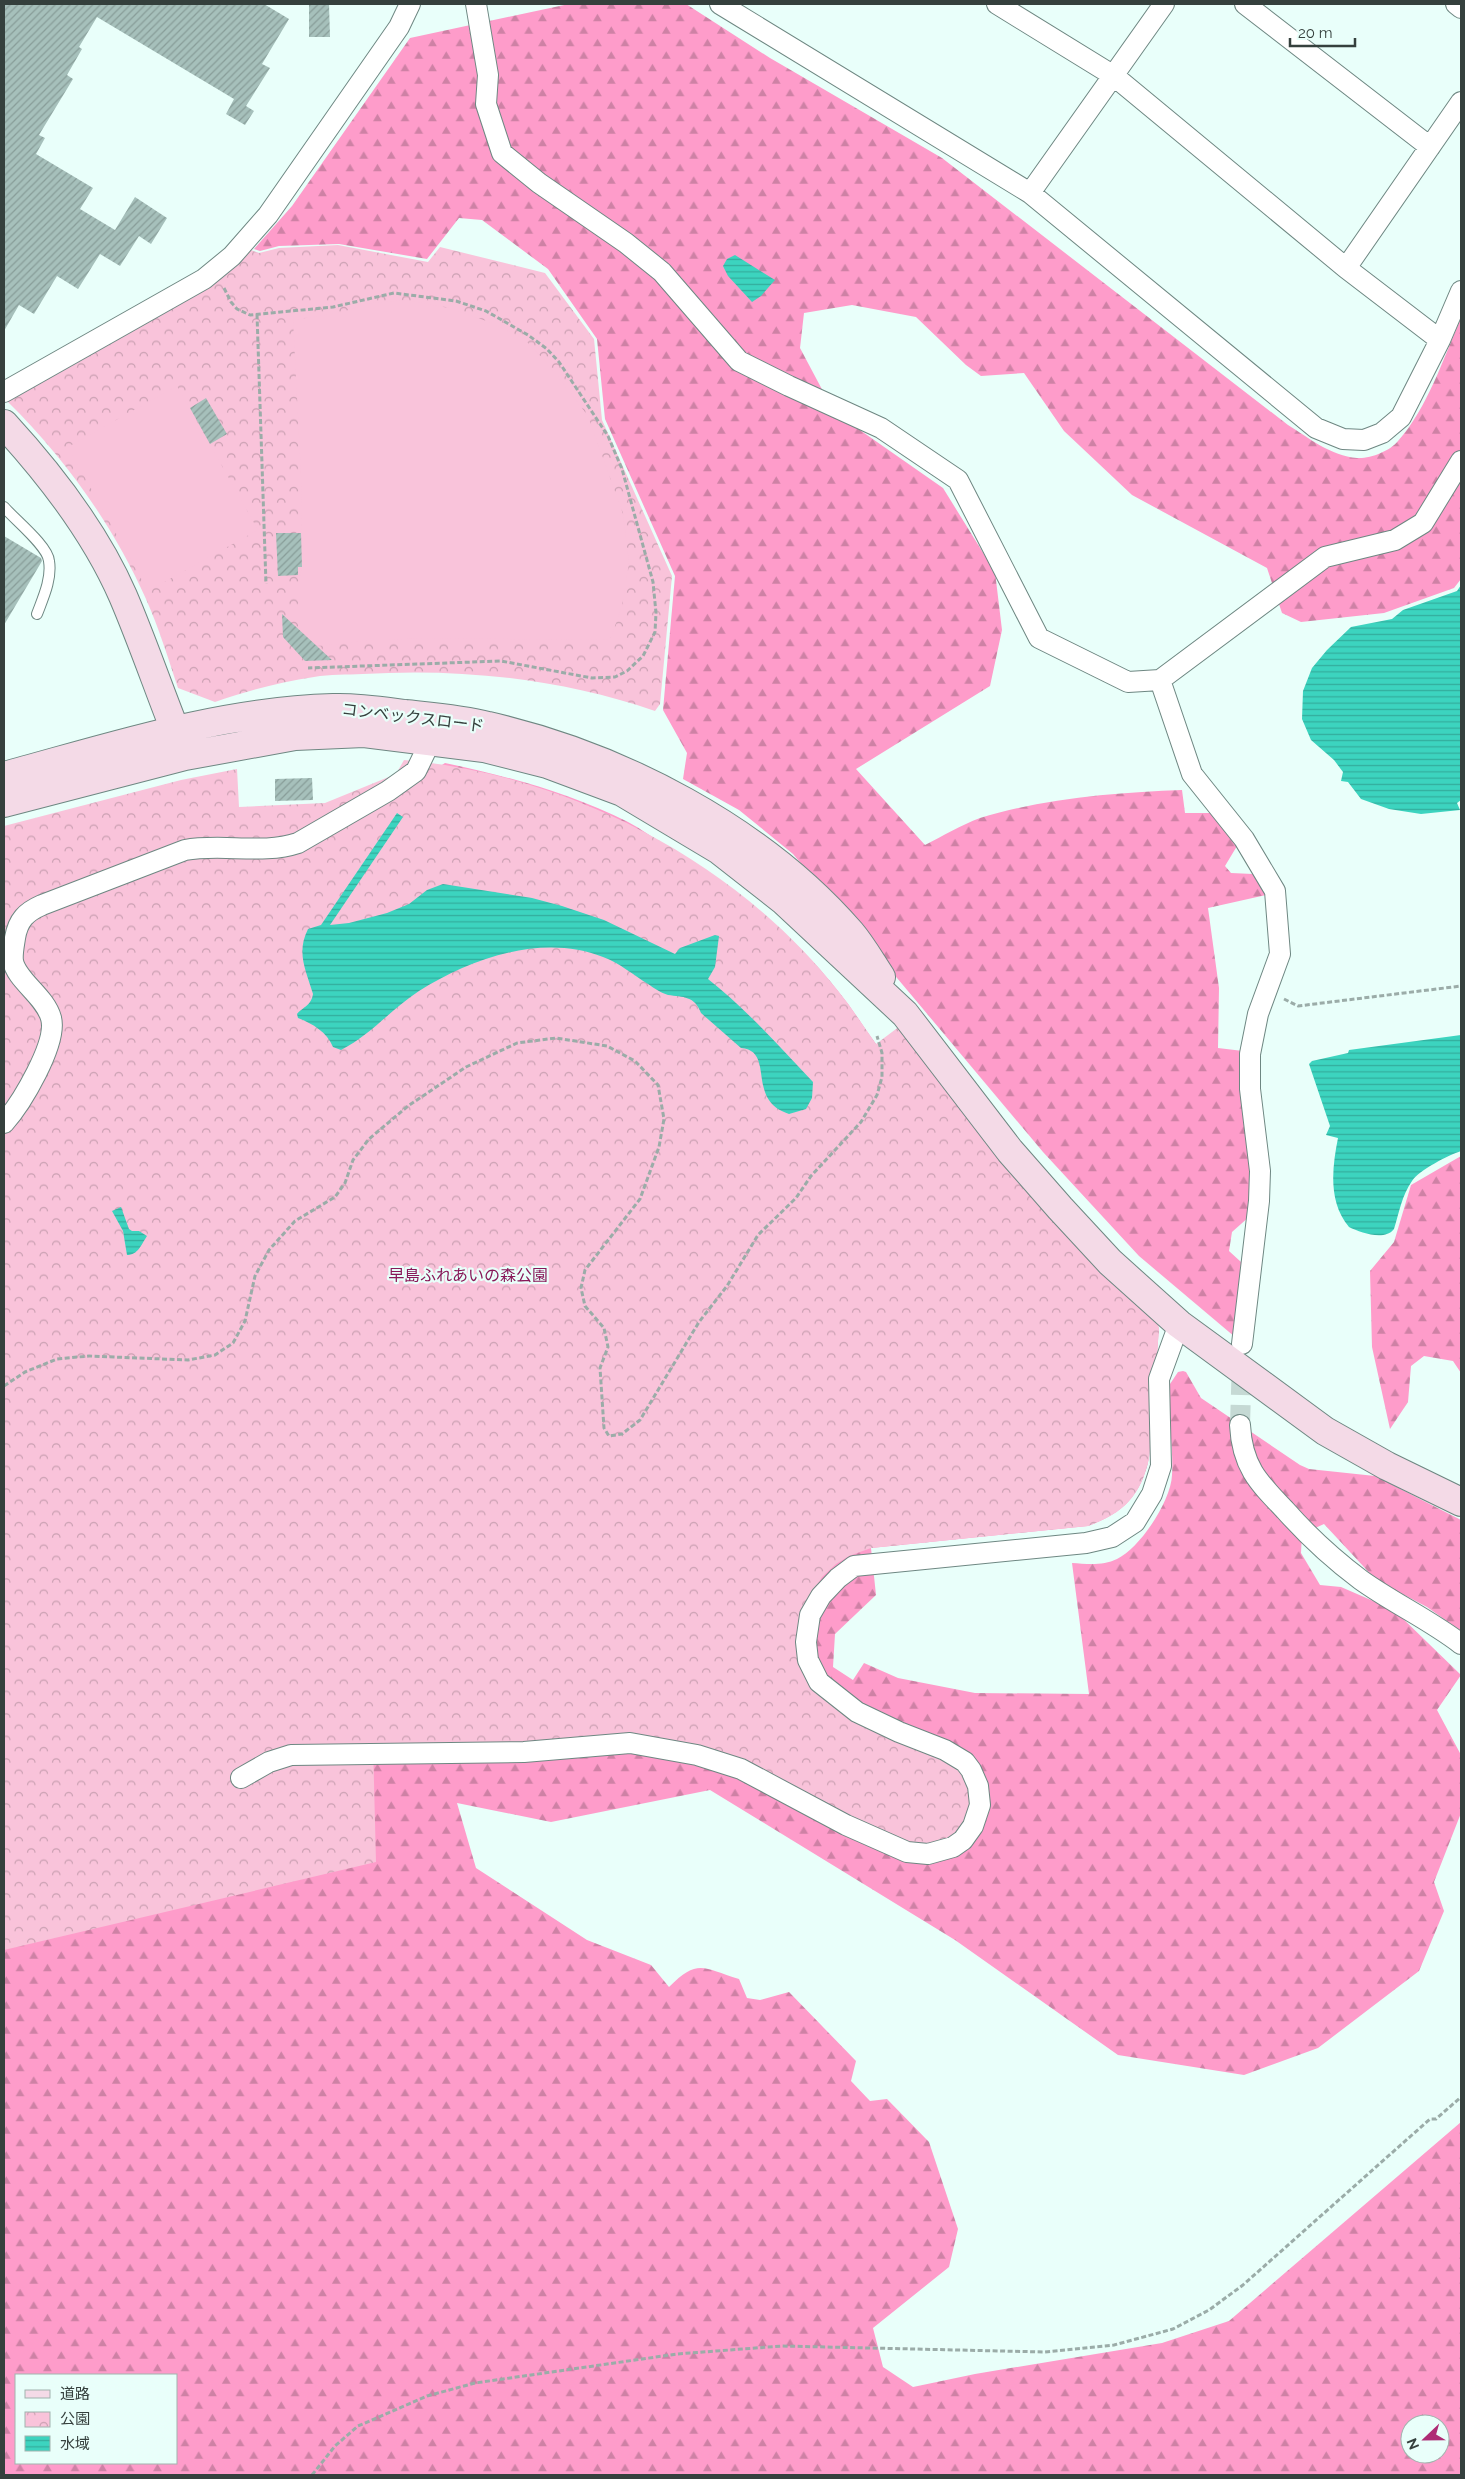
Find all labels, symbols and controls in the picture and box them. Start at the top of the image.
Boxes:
scale bar [1290,15,1355,47]
text: 20 m [1298,24,1333,42]
street label: コンベックスロード [341,699,485,736]
park label: 早島ふれあいの森公園 [388,1266,548,1285]
legend [15,2374,178,2464]
text: 道路 [60,2385,90,2403]
text: 公園 [60,2410,90,2428]
north arrow [1400,2414,1450,2464]
text: 水域 [60,2435,90,2453]
text: N [1404,2436,1422,2452]

